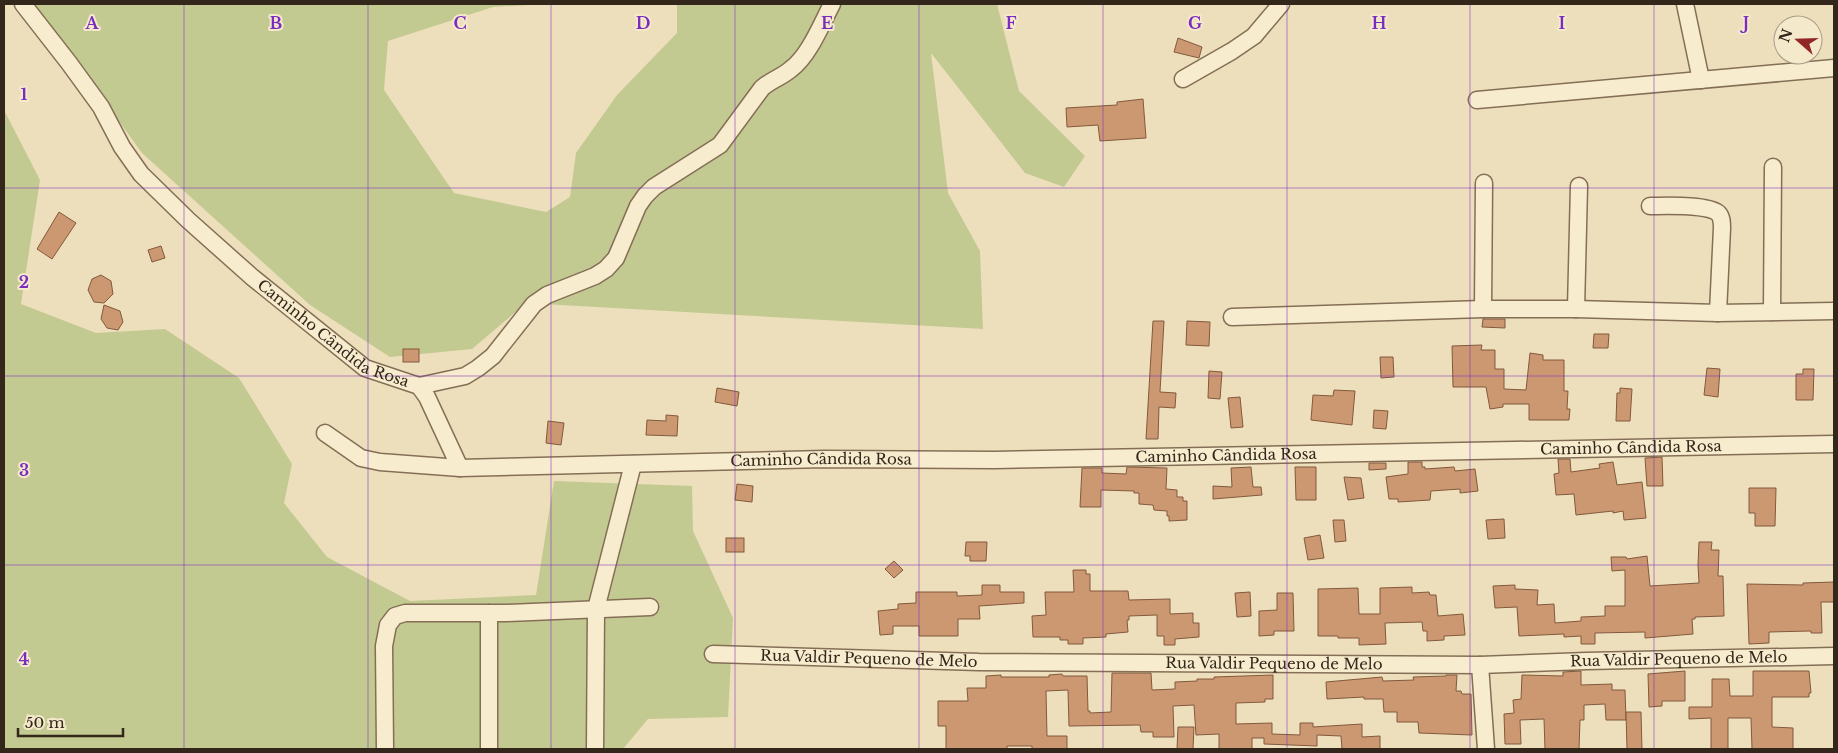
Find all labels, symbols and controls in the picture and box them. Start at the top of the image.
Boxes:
text: A [85,13,100,33]
text: B [270,13,283,33]
text: C [453,13,467,33]
text: D [636,13,650,33]
text: E [821,13,833,33]
text: F [1005,13,1017,33]
text: G [1188,13,1202,33]
text: H [1371,13,1387,33]
text: I [1559,13,1566,33]
text: J [1740,13,1749,33]
north arrow [1773,15,1823,65]
text: N [1775,26,1796,45]
text: 1 [21,84,28,104]
text: 2 [19,272,29,292]
street label: Caminho Cândida Rosa [254,275,412,391]
street label: Caminho Cândida Rosa [1540,436,1723,459]
street label: Caminho Cândida Rosa [1135,444,1318,466]
street label: Caminho Cândida Rosa [730,449,913,470]
text: 3 [19,460,29,480]
street label: Rua Valdir Pequeno de Melo [760,645,978,671]
street label: Rua Valdir Pequeno de Melo [1570,647,1788,671]
text: 4 [19,649,29,669]
street label: Rua Valdir Pequeno de Melo [1165,653,1383,673]
scale bar [18,706,122,738]
text: 50 m [25,713,65,732]

